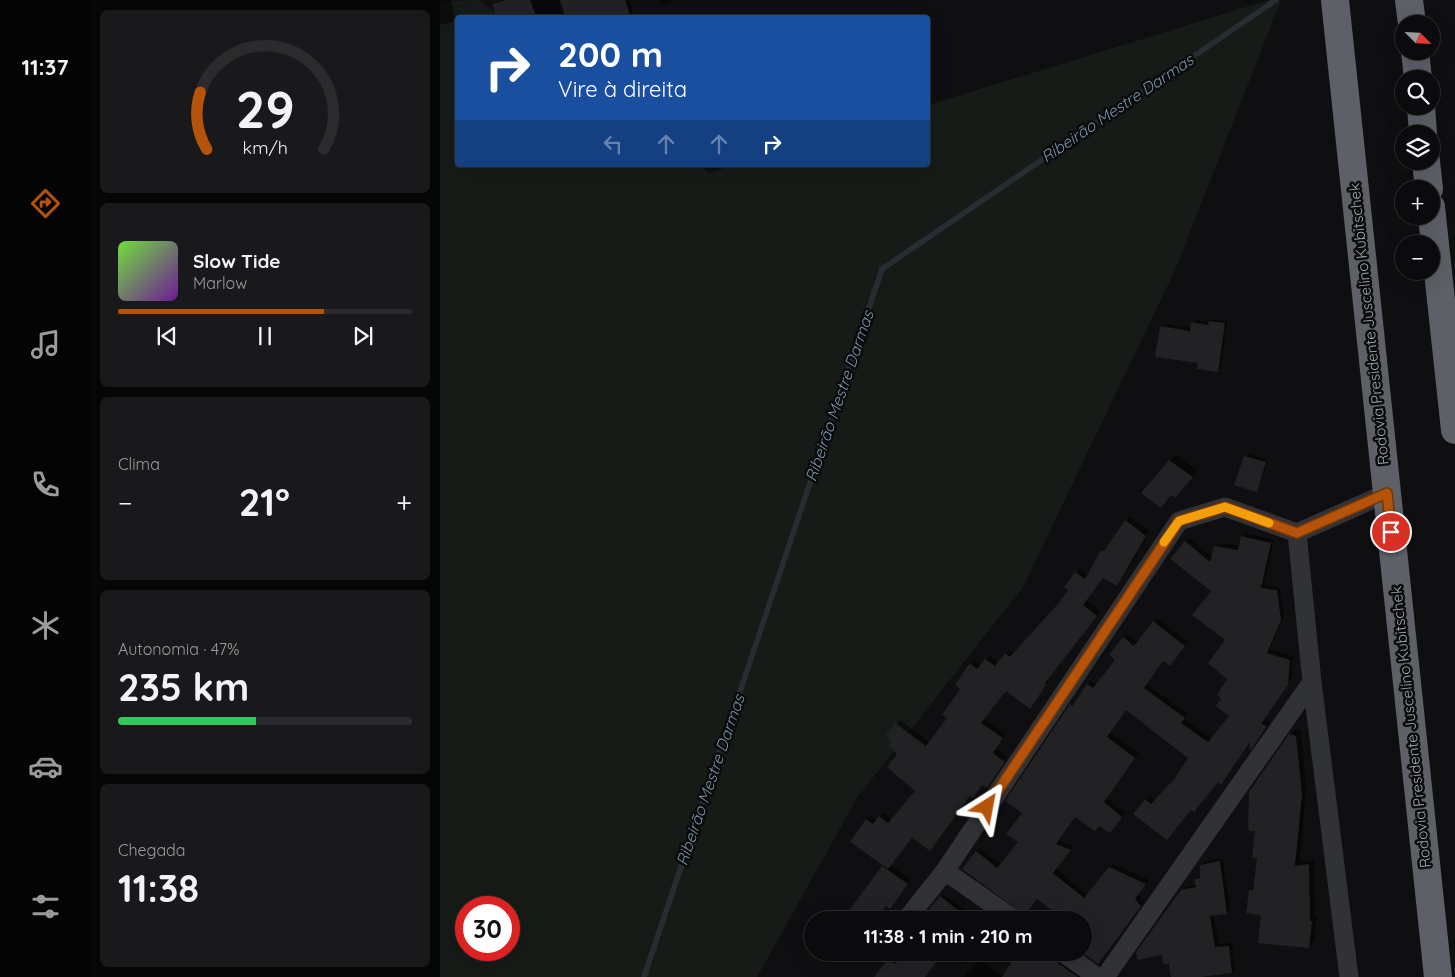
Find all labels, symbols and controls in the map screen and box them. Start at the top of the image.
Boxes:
north arrow [1395,15,1440,60]
map controls [1395,15,1440,280]
text: 200 m [558,32,663,76]
icon: right [475,35,540,100]
water label: Ribeirão Mestre Darmas [1037,49,1198,166]
text: 11:37 [21,53,69,81]
button: search [1395,70,1440,115]
text: Vire à direita [558,75,687,103]
text: 29 [235,76,295,141]
button: layers [1395,125,1440,170]
icon: left [599,130,627,158]
icon: ahead [652,130,680,158]
icon: ahead [705,130,733,158]
icon: right [758,130,786,158]
text: km/h [242,136,288,158]
button: + [1395,180,1440,225]
street label: Rodovia Presidente Juscelino Kubitschek [1344,182,1393,466]
icon: directions [28,186,63,221]
button: − [1395,235,1440,280]
text: Slow Tide [193,249,281,273]
text: Marlow [193,273,247,293]
water label: Ribeirão Mestre Darmas [800,306,878,484]
icon: previous [153,322,181,350]
icon: pause [251,322,279,350]
icon: next [349,322,377,350]
icon: music [28,327,63,362]
text: Clima [118,454,160,474]
icon: phone [28,467,63,502]
text: 21° [239,478,290,526]
text: − [118,485,133,520]
text: + [396,485,412,520]
pin [1370,511,1412,553]
icon: arrive [1377,518,1405,546]
street label: Rodovia Presidente Juscelino Kubitschek [1386,585,1435,869]
icon: climate [28,608,63,643]
text: Autonomia · 47% [118,639,239,659]
text: 235 km [118,663,249,711]
water label: Ribeirão Mestre Darmas [671,690,749,868]
icon: car [28,749,63,784]
position arrow [960,780,1012,832]
text: Chegada [118,840,186,860]
text: 11:38 [118,864,199,912]
icon: filters [28,889,63,924]
speed limit sign: 30 [455,896,520,961]
text: 11:38 · 1 min · 210 m [863,924,1033,948]

